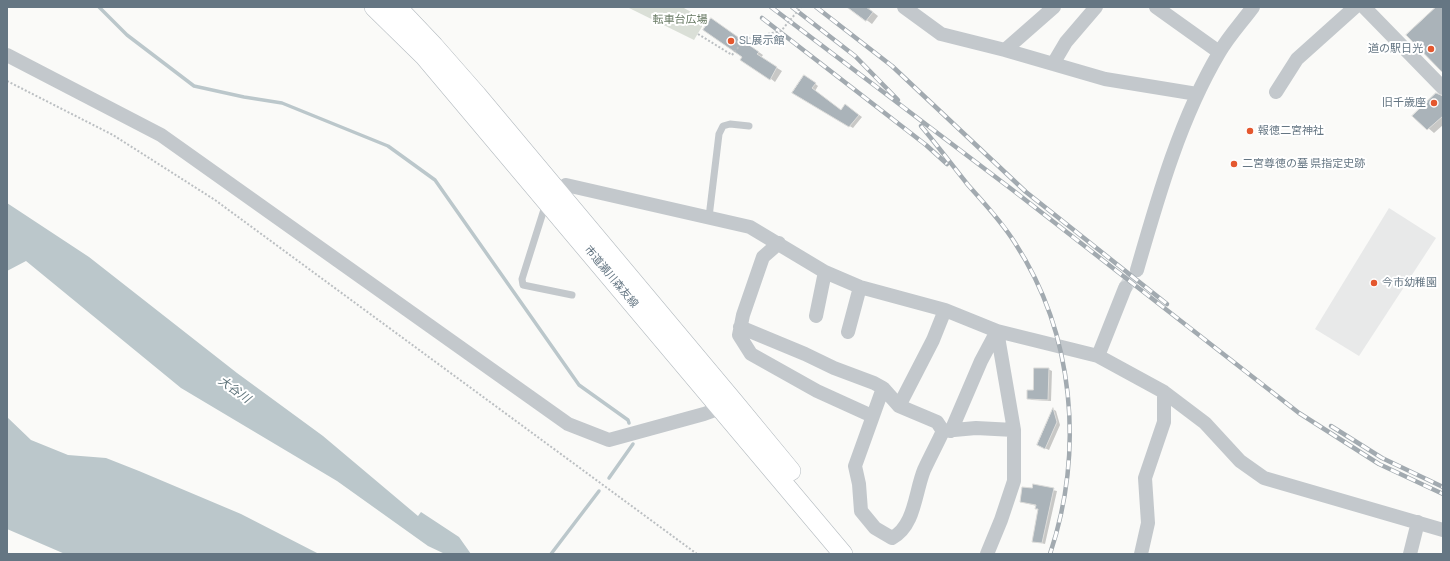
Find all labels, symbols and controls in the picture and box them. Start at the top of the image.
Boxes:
park label: 転車台広場 [653,13,707,27]
place label: SL展示館 [739,34,784,48]
marker: SL展示館 [726,36,736,46]
place label: 道の駅日光 [1368,42,1423,56]
marker: 道の駅日光 [1426,44,1436,54]
place label: 旧千歳座 [1382,96,1426,110]
marker: 旧千歳座 [1429,98,1439,108]
place label: 報徳二宮神社 [1258,124,1324,138]
marker: 報徳二宮神社 [1245,126,1255,136]
place label: 二宮尊徳の墓 県指定史跡 [1242,157,1365,171]
marker: 二宮尊徳の墓 県指定史跡 [1229,159,1239,169]
street label: 市道瀬川森友線 [581,243,641,311]
place label: 今市幼稚園 [1382,276,1437,290]
marker: 今市幼稚園 [1369,278,1379,288]
water label: 大谷川 [215,374,253,406]

